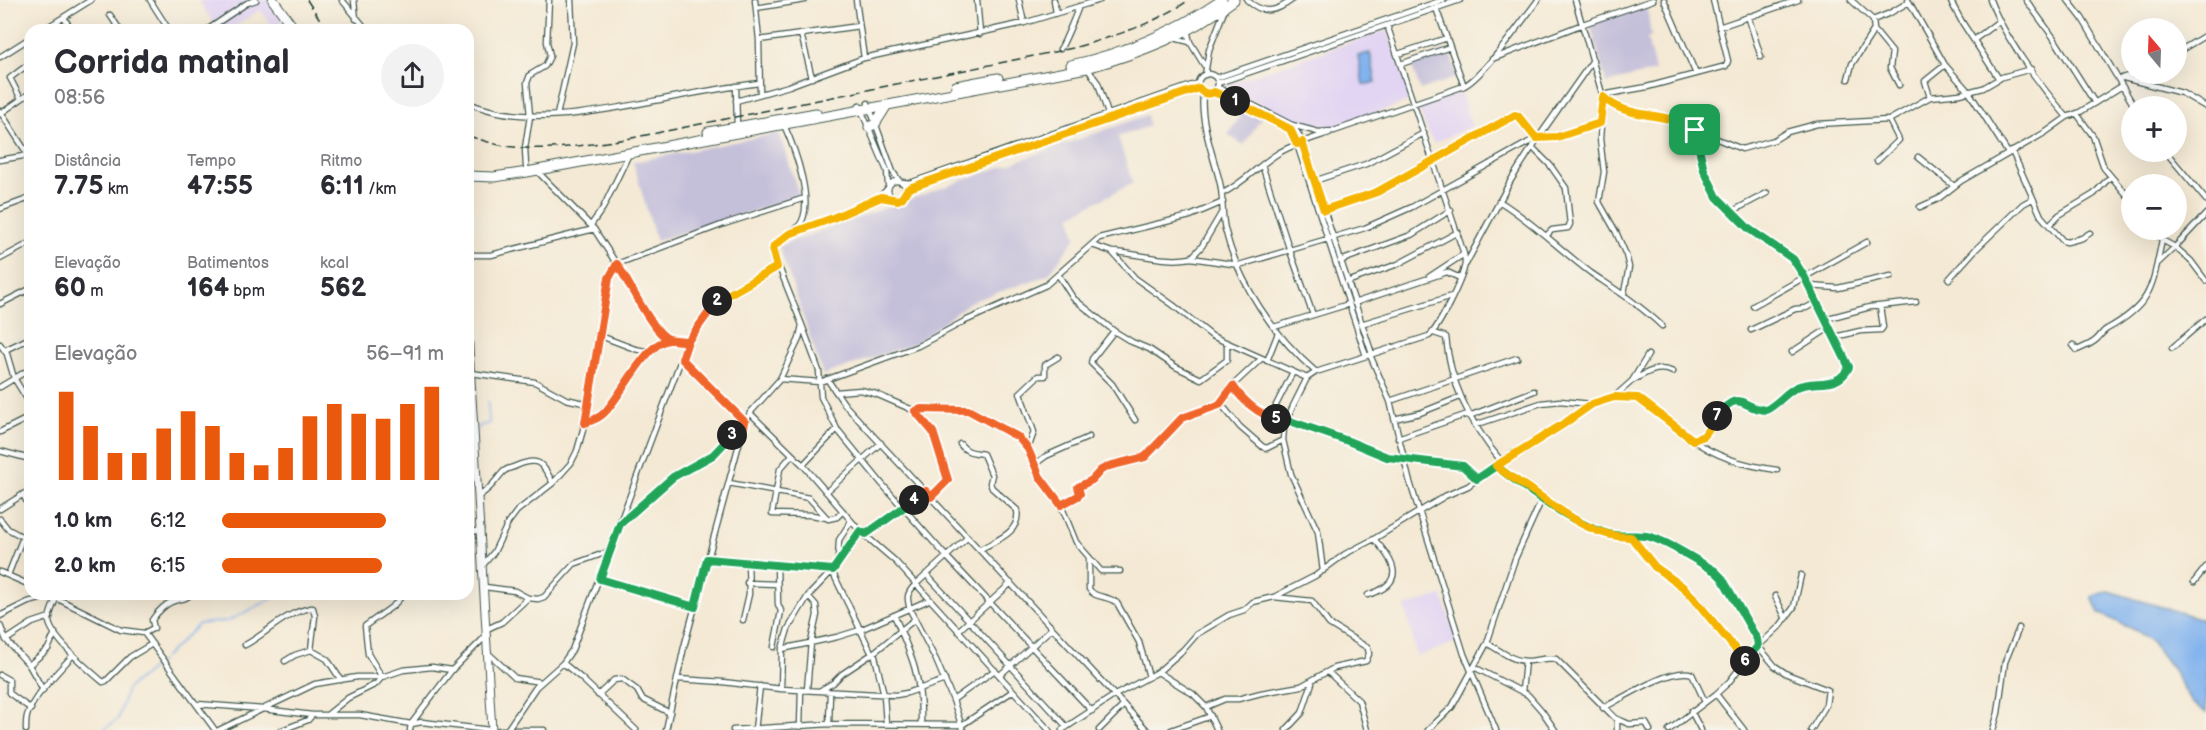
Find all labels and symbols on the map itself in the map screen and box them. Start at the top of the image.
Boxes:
north arrow [2121,18,2187,84]
pin: 1 [1220,86,1250,116]
pin [1669,104,1720,155]
pin: 2 [702,286,732,316]
pin: 7 [1702,401,1732,431]
pin: 5 [1261,404,1291,434]
pin: 3 [717,420,747,450]
pin: 4 [899,485,929,515]
pin: 6 [1730,646,1760,676]

